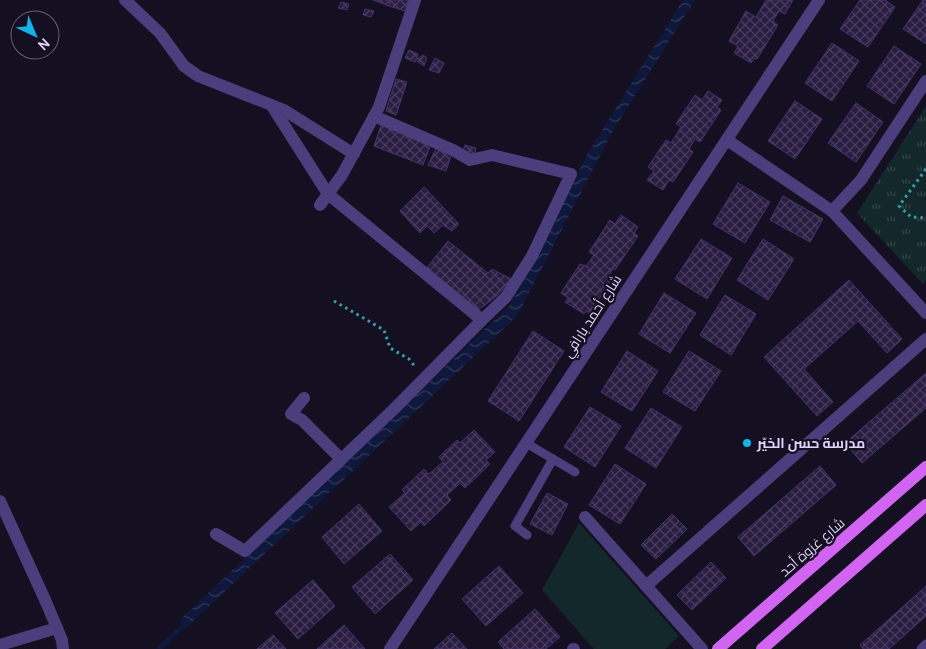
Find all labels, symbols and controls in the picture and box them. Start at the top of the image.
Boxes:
north arrow [10,10,60,60]
text: N [34,34,54,54]
street label: شارع أحمد بارافي [558,271,628,363]
place label: مدرسة حسن الخيّر [756,434,865,452]
marker: مدرسة حسن الخيّر [741,437,753,449]
street label: شارع غزوة أحد [776,514,848,580]

